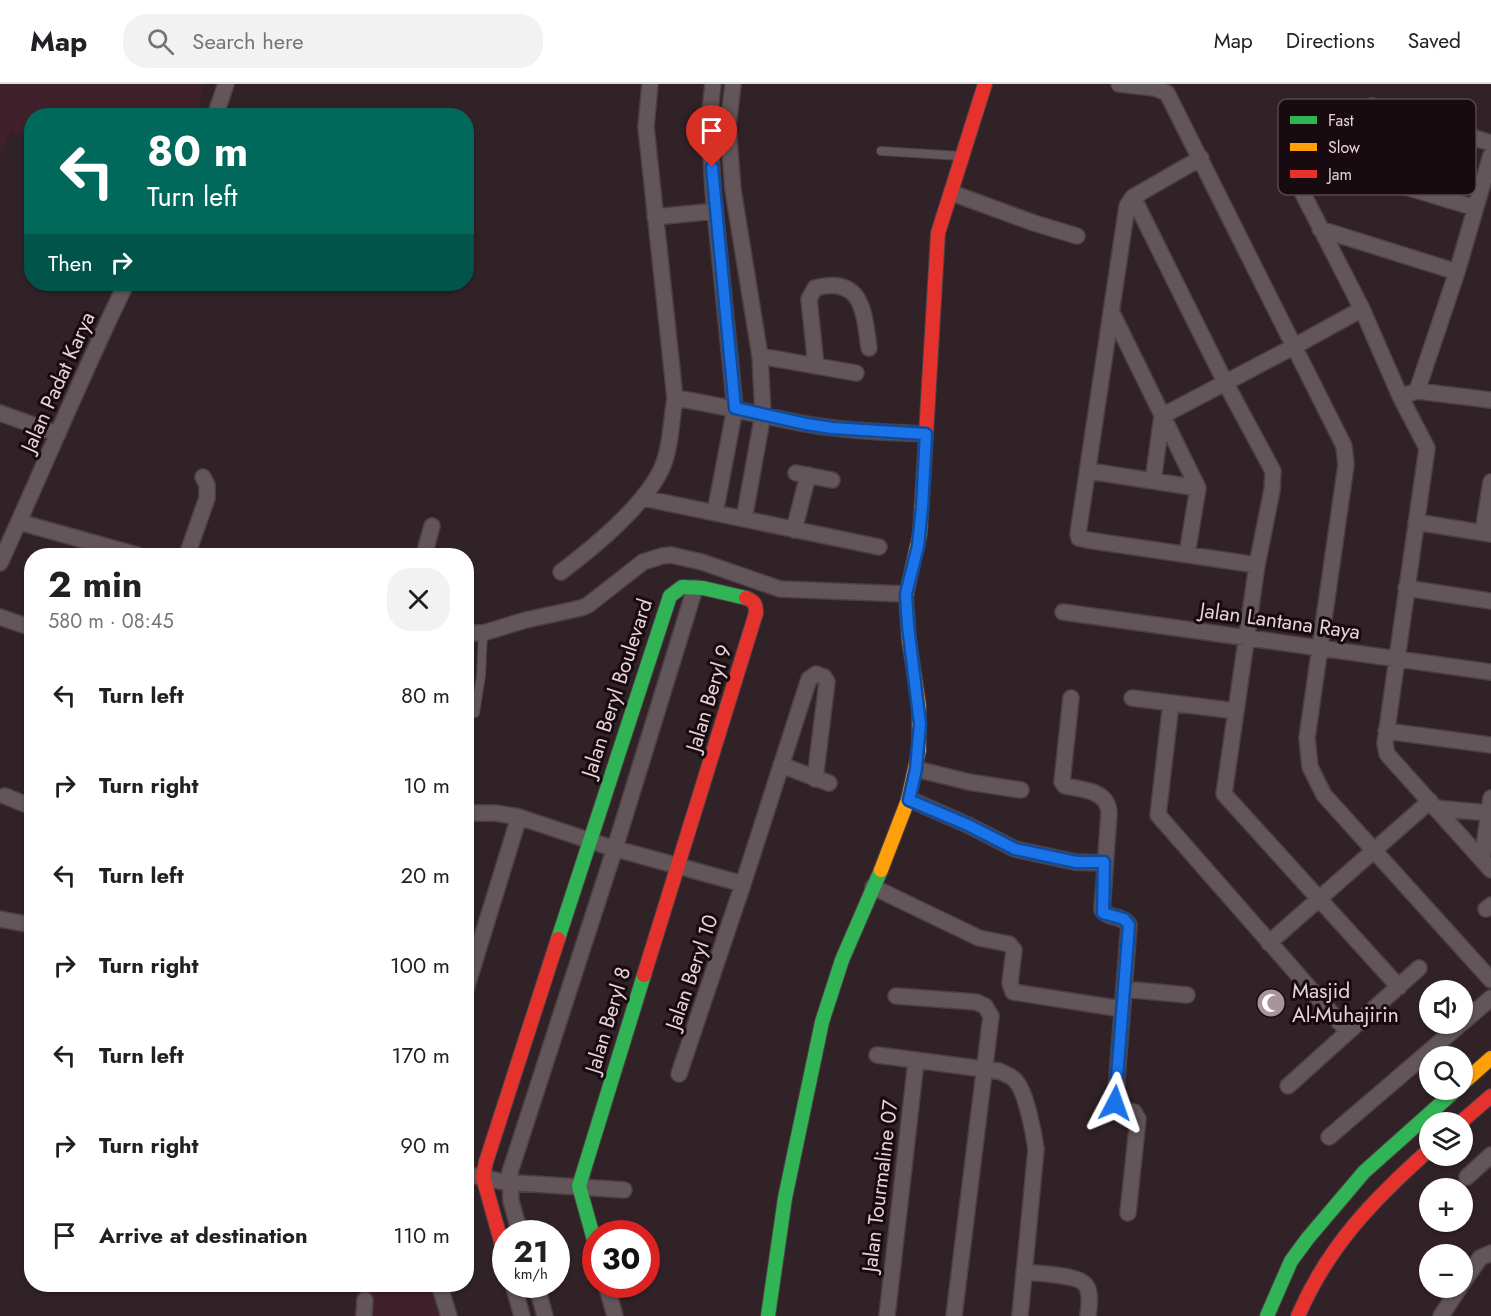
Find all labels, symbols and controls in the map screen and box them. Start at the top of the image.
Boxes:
search box [123,14,543,68]
text: Map [30,21,87,62]
icon: search [144,25,177,58]
text: Search here [192,25,304,57]
text: Map [1214,26,1253,56]
text: Directions [1286,26,1375,56]
text: Saved [1408,26,1461,56]
legend [1278,99,1476,195]
pin [686,105,737,167]
text: Fast [1328,109,1354,132]
icon: arrive [695,114,728,147]
text: 80 m [147,121,248,182]
icon: left [48,132,126,210]
text: Slow [1328,136,1360,159]
text: Jam [1326,163,1352,186]
text: Turn left [147,177,237,216]
icon: right [105,246,138,279]
text: Then [48,247,93,279]
street label: Jalan Padat Karya [12,307,102,460]
text: 2 min [48,558,143,610]
button: close [387,568,450,631]
street label: Jalan Lantana Raya [1195,594,1362,647]
street label: Jalan Beryl Boulevard [573,595,660,784]
text: 580 m · 08:45 [48,607,174,636]
street label: Jalan Beryl 9 [678,641,739,758]
icon: left [48,679,81,712]
text: Turn left [99,679,184,711]
text: 80 m [401,679,450,711]
icon: right [48,769,81,802]
text: Turn right [99,769,199,801]
text: 10 m [403,769,450,801]
icon: left [48,859,81,892]
text: Turn left [99,859,184,891]
text: 20 m [401,859,450,891]
street label: Jalan Beryl 10 [657,910,726,1037]
icon: right [48,949,81,982]
text: Turn right [99,949,199,981]
text: 100 m [390,949,450,981]
street label: Jalan Beryl 8 [577,963,638,1080]
place label: Masjid Al-Muhajirin [1292,976,1399,1030]
map controls [1419,980,1473,1298]
button: sound [1419,980,1473,1034]
mosque icon: Masjid Al-Muhajirin [1255,987,1287,1019]
icon: left [48,1039,81,1072]
text: Turn left [99,1039,184,1071]
text: 170 m [392,1039,450,1071]
button: search [1419,1046,1473,1100]
position arrow [1083,1071,1147,1135]
street label: Jalan Tourmaline 07 [854,1098,905,1277]
button: layers [1419,1112,1473,1166]
icon: right [48,1129,81,1162]
text: Turn right [99,1129,199,1161]
text: 90 m [400,1129,450,1161]
button: + [1419,1178,1473,1232]
icon: arrive [48,1219,81,1252]
text: Arrive at destination [99,1219,308,1251]
text: 110 m [393,1219,450,1251]
speed limit sign: 30 [582,1220,660,1298]
text: 21 [514,1230,548,1273]
button: − [1419,1244,1473,1298]
text: km/h [514,1263,548,1285]

